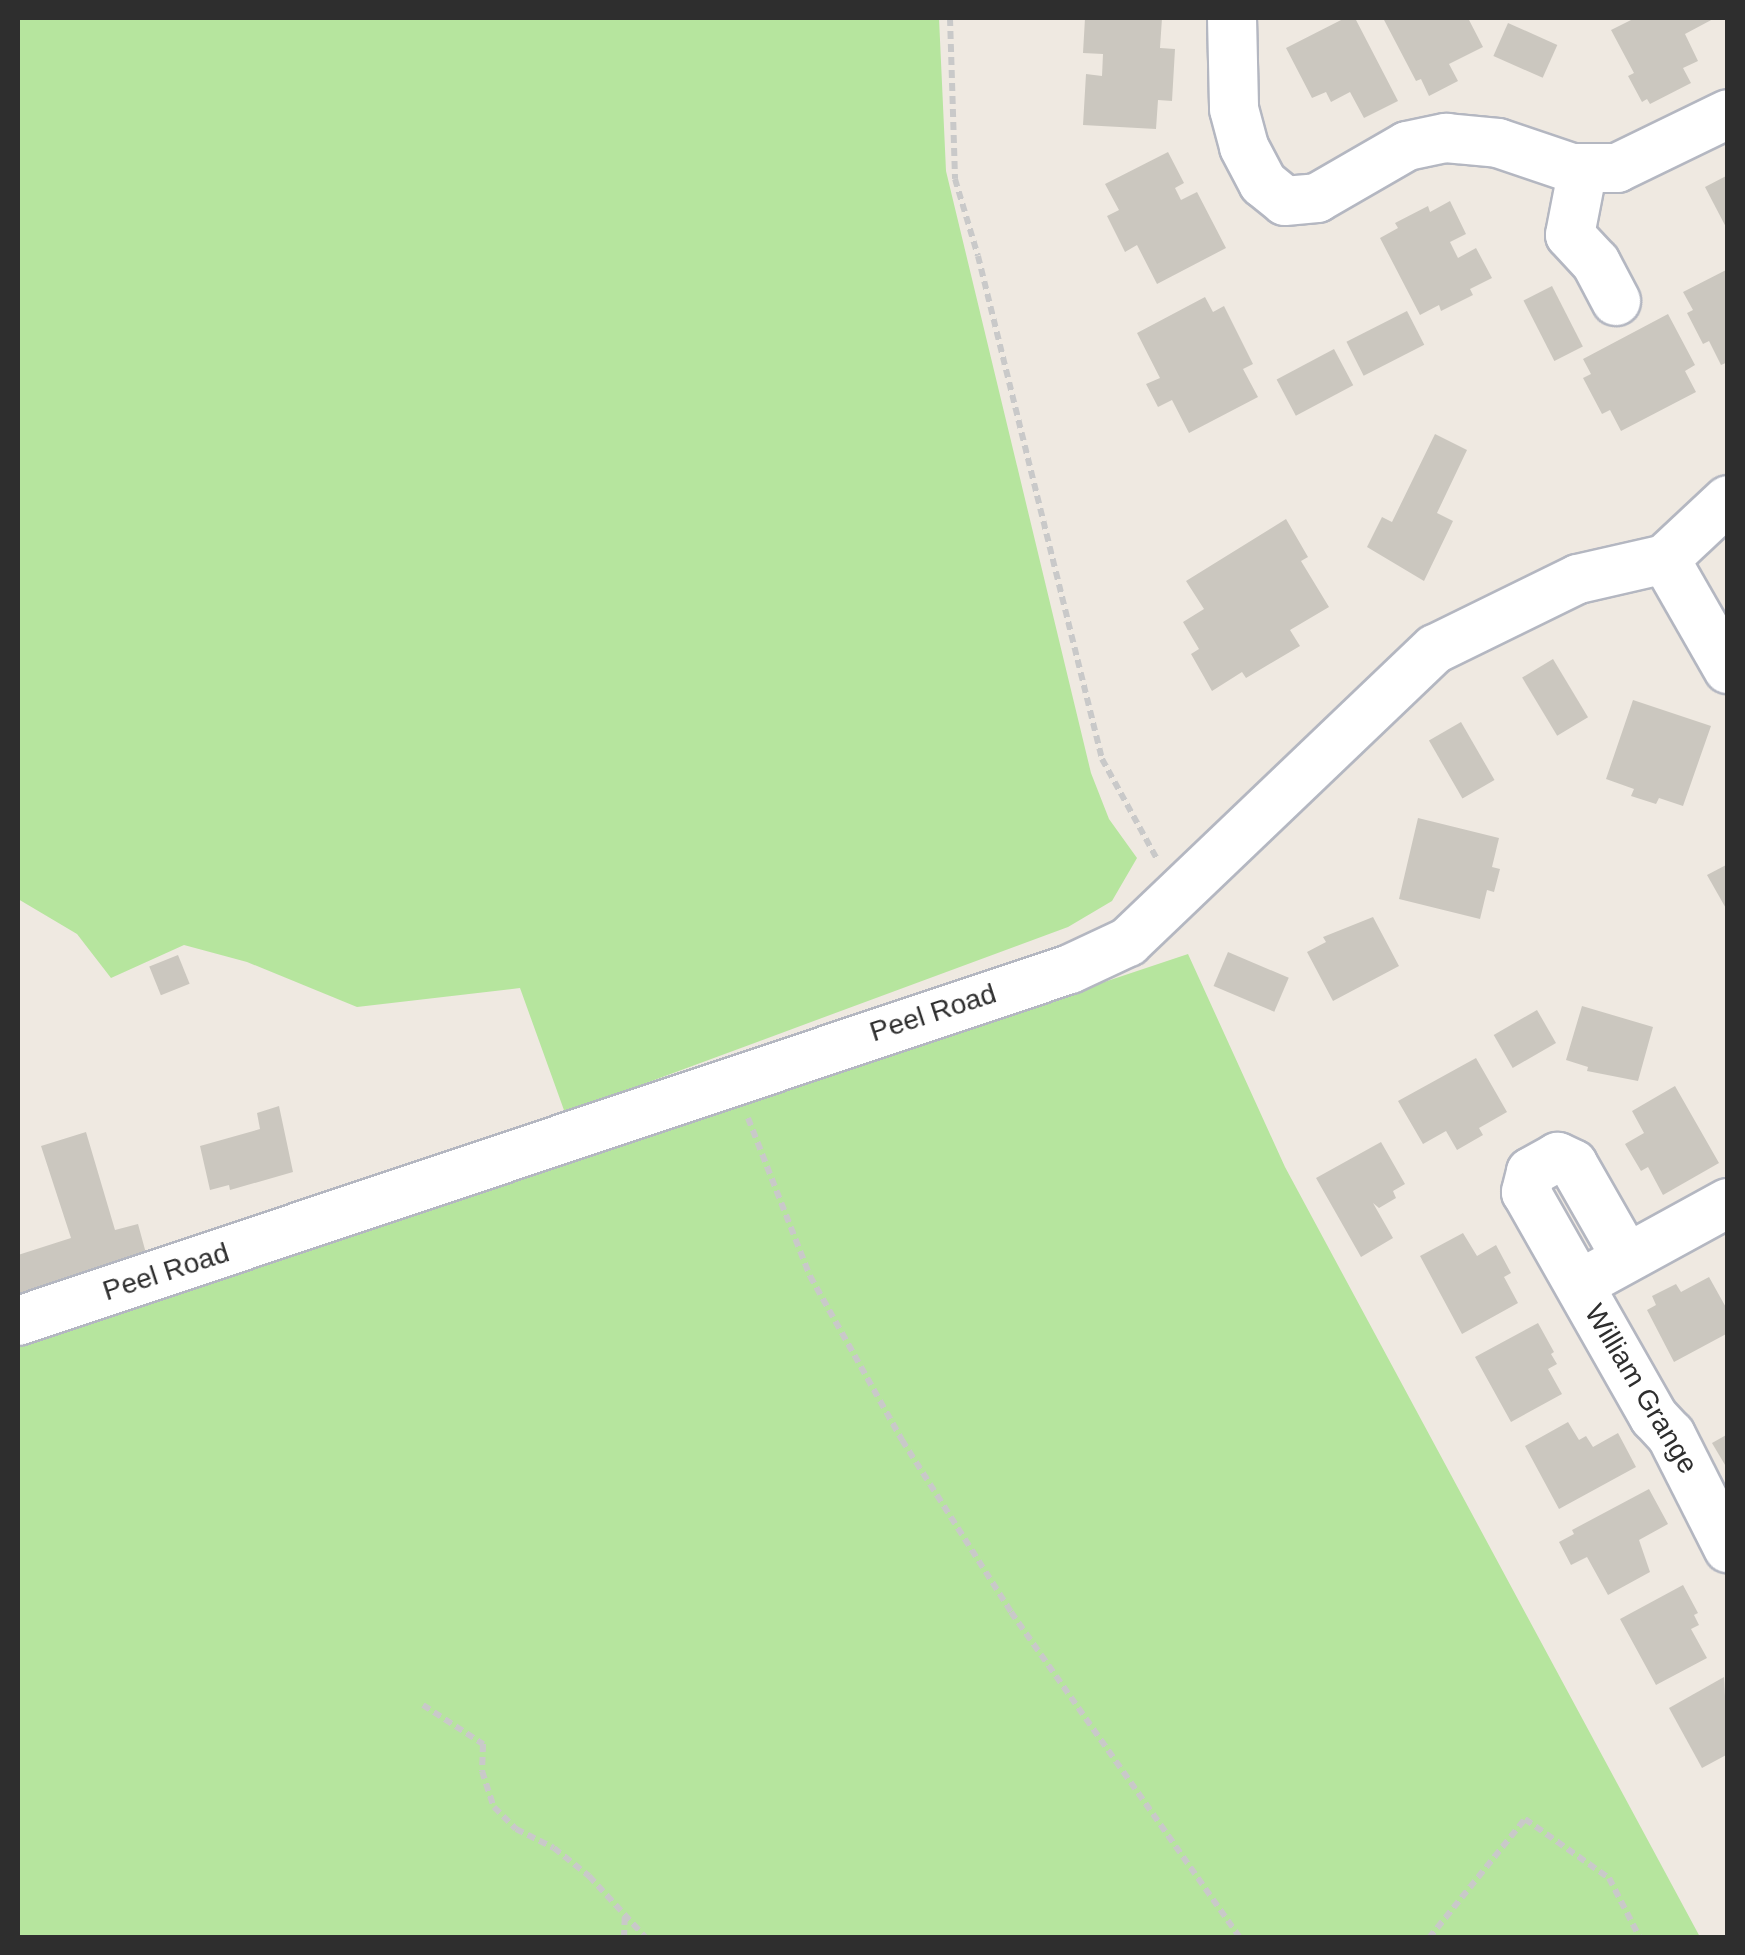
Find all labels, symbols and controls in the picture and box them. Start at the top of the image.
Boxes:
street label: Peel Road [866,977,1000,1049]
street label: Peel Road [99,1236,233,1308]
street label: William Grange [1577,1298,1705,1480]

